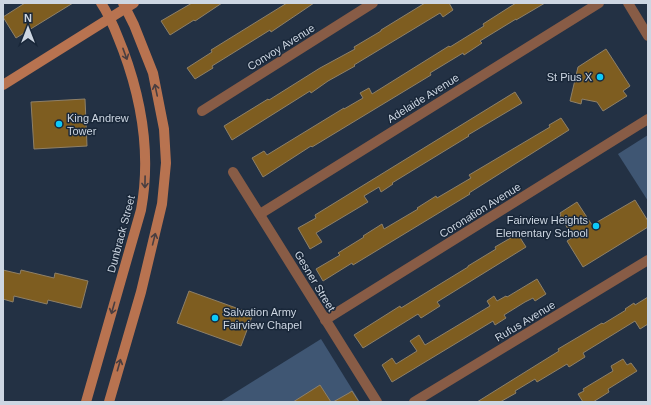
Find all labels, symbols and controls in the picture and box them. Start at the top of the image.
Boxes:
north arrow [8,8,48,48]
text: N [24,12,32,24]
street label: Convoy Avenue [245,22,317,72]
one-way arrow [121,48,129,60]
street label: Adelaide Avenue [385,71,461,125]
place label: St Pius X [547,71,593,83]
marker: St Pius X [595,72,605,82]
one-way arrow [152,84,160,97]
place label: King Andrew Tower [67,112,129,137]
marker: King Andrew Tower [54,119,64,129]
one-way arrow [141,175,149,188]
street label: Coronation Avenue [437,180,523,240]
street label: Dunbrack Street [105,194,137,274]
place label: Fairview Heights Elementary School [496,214,588,239]
marker: Fairview Heights Elementary School [591,221,601,231]
one-way arrow [150,233,158,246]
street label: Gesner Street [292,249,338,313]
street label: Rufus Avenue [493,298,557,344]
one-way arrow [109,301,116,314]
place label: Salvation Army Fairview Chapel [223,306,302,331]
marker: Salvation Army Fairview Chapel [210,313,220,323]
one-way arrow [116,358,124,371]

